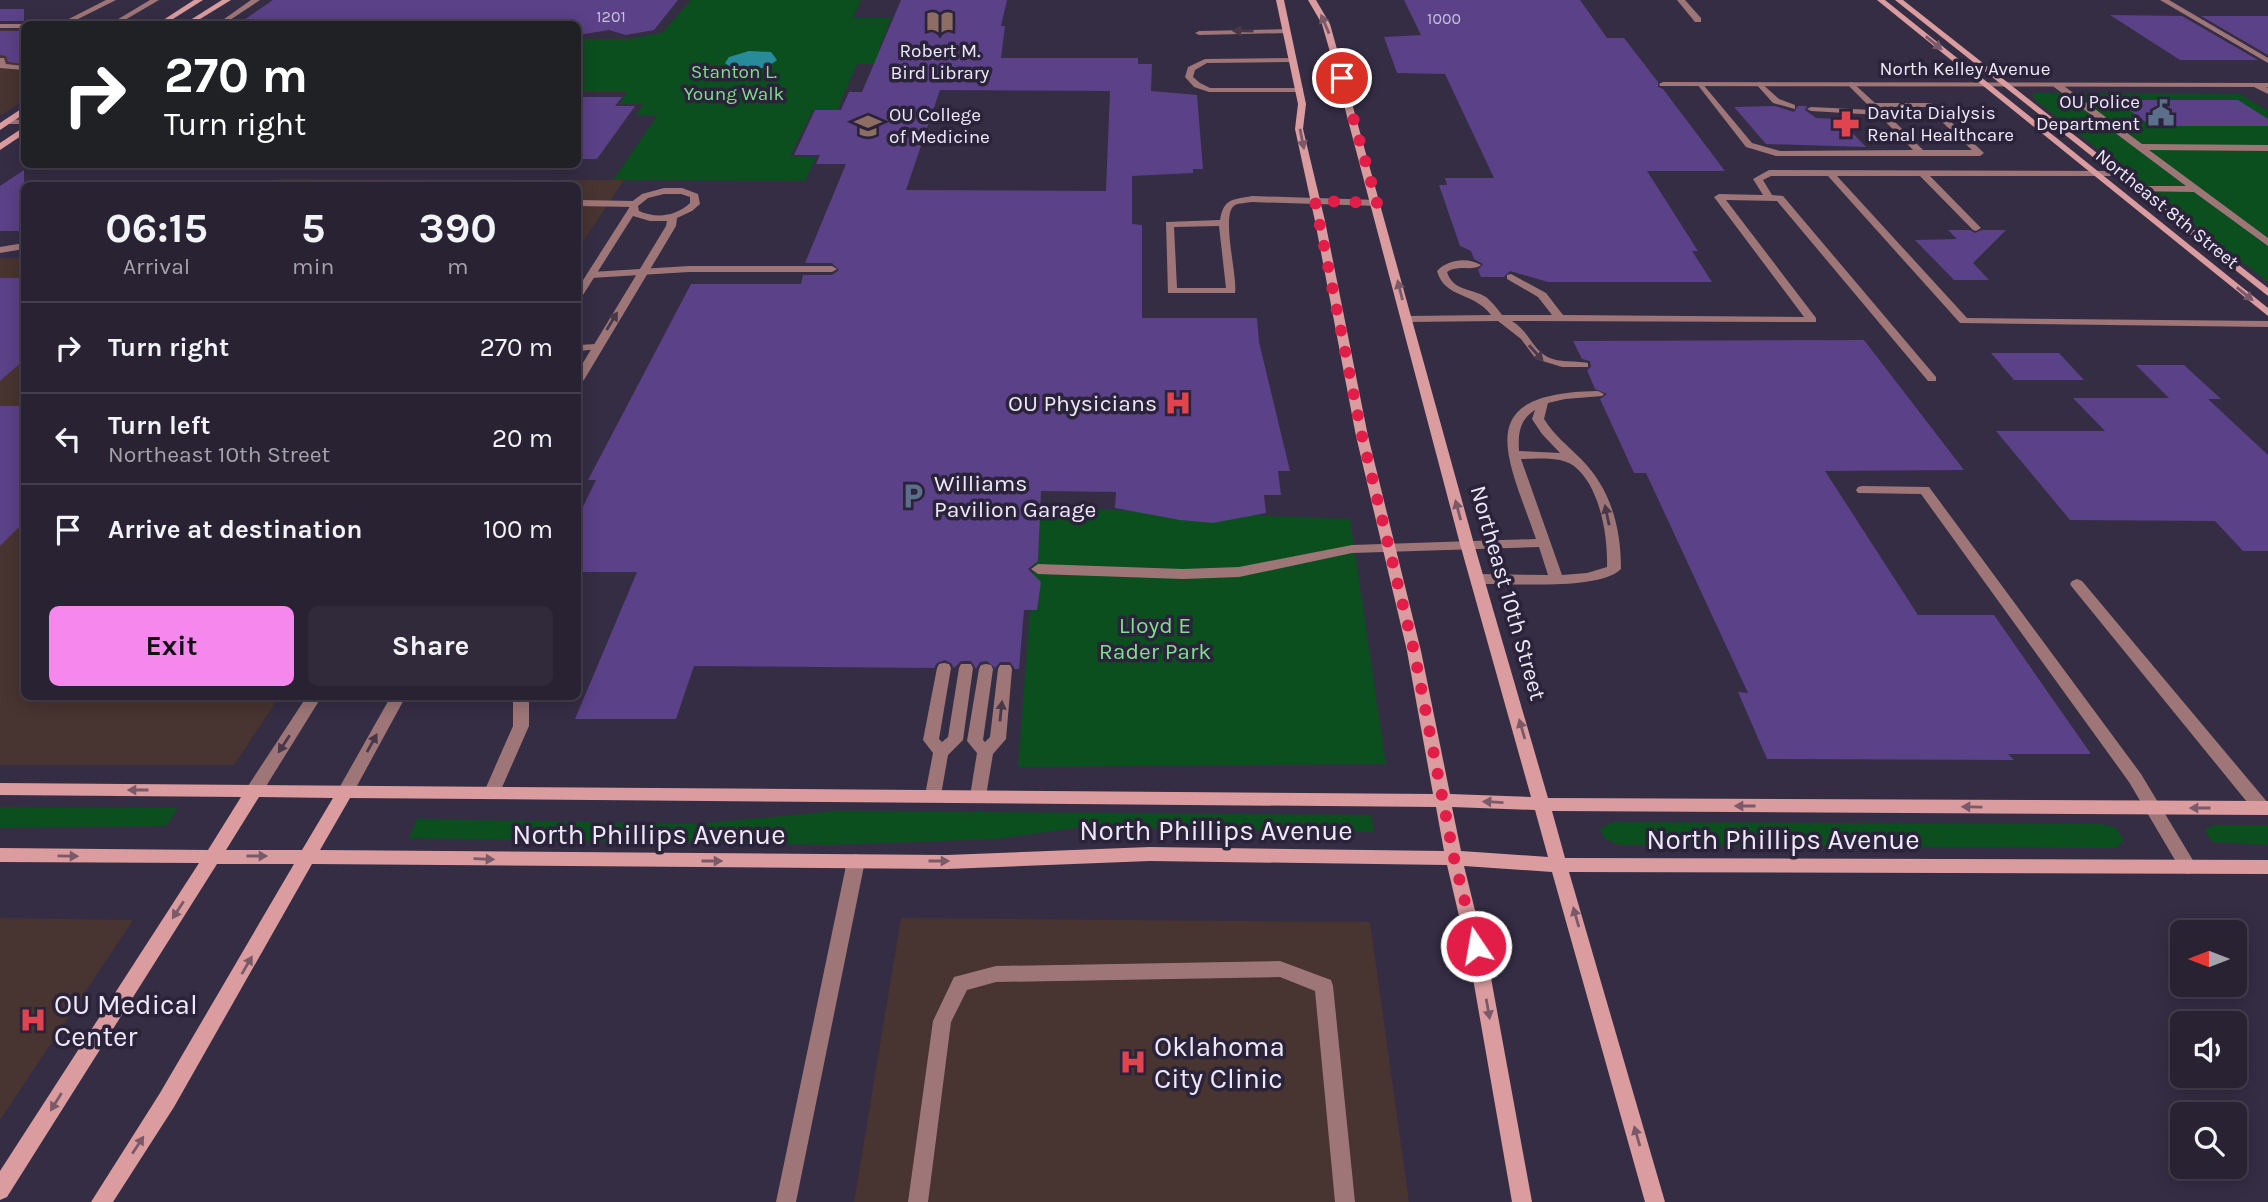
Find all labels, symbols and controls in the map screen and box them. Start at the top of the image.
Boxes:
house number: 1201 [596,7,626,26]
library icon: Robert M. Bird Library [925,7,955,37]
house number: 1000 [1427,9,1461,28]
one-way arrow [1319,14,1330,35]
one-way arrow [1231,25,1253,37]
one-way arrow [1926,35,1943,50]
place label: Robert M. Bird Library [891,40,990,84]
text: 270 m [164,47,308,104]
pin [1312,48,1372,108]
icon: right [49,49,140,140]
street label: North Kelley Avenue [1880,58,2050,80]
icon: arrive [1323,59,1361,97]
park label: Stanton L. Young Walk [684,61,785,105]
place label: OU Police Department [2036,91,2140,135]
public building icon: OU Police Department [2146,98,2176,128]
place label: Davita Dialysis Renal Healthcare [1867,102,2014,146]
place label: OU College of Medicine [889,104,990,148]
text: Turn right [164,106,306,143]
pharmacy icon: Davita Dialysis Renal Healthcare [1831,109,1861,139]
school or university icon: OU College of Medicine [853,111,883,141]
one-way arrow [1296,128,1307,150]
street label: Northeast 8th Street [2091,145,2243,273]
text: 06:15 [105,203,208,253]
text: 5 [301,203,325,253]
text: 390 [419,203,497,253]
text: Arrival [123,253,190,280]
text: min [292,253,334,280]
text: m [447,253,468,280]
one-way arrow [1394,279,1405,301]
one-way arrow [2236,286,2253,301]
one-way arrow [606,312,619,331]
icon: right [49,329,87,367]
text: Turn right [108,332,229,363]
text: 270 m [480,332,553,363]
one-way arrow [1528,344,1544,361]
hospital icon: OU Physicians [1163,388,1193,418]
place label: OU Physicians [1008,390,1157,417]
text: Turn left [108,410,210,441]
icon: left [49,420,87,458]
text: 20 m [492,423,553,454]
text: Northeast 10th Street [108,441,330,468]
place label: Williams Pavilion Garage [934,470,1096,523]
parking icon: Williams Pavilion Garage [898,481,928,511]
street label: Northeast 10th Street [1464,482,1552,704]
one-way arrow [1452,499,1463,521]
one-way arrow [1601,504,1612,526]
icon: arrive [49,511,87,549]
text: Arrive at destination [108,514,362,545]
text: 100 m [483,514,553,545]
button: Exit [49,606,294,686]
button: Share [308,606,553,686]
park label: Lloyd E Rader Park [1099,612,1211,665]
one-way arrow [996,700,1007,722]
one-way arrow [1516,717,1527,739]
one-way arrow [278,734,291,753]
one-way arrow [366,734,378,753]
one-way arrow [126,784,148,796]
one-way arrow [1482,796,1504,807]
one-way arrow [1734,800,1756,812]
one-way arrow [1961,801,1983,813]
one-way arrow [2189,802,2211,814]
street label: North Phillips Avenue [1079,814,1353,847]
street label: North Phillips Avenue [512,818,786,851]
street label: North Phillips Avenue [1646,823,1920,856]
one-way arrow [57,850,79,862]
one-way arrow [246,850,268,862]
one-way arrow [474,853,496,865]
one-way arrow [701,855,723,867]
one-way arrow [929,855,951,867]
one-way arrow [172,901,185,920]
one-way arrow [1570,906,1581,928]
position arrow [1439,909,1513,983]
north arrow [2170,920,2247,998]
map controls [2170,920,2247,1179]
one-way arrow [241,955,253,974]
place label: OU Medical Center [54,988,198,1053]
one-way arrow [1483,999,1494,1021]
hospital icon: OU Medical Center [18,1005,48,1035]
button: sound [2170,1011,2247,1088]
place label: Oklahoma City Clinic [1154,1030,1285,1095]
hospital icon: Oklahoma City Clinic [1118,1047,1148,1077]
one-way arrow [49,1093,62,1112]
button: search [2170,1102,2247,1179]
one-way arrow [1631,1125,1642,1147]
one-way arrow [131,1135,144,1154]

